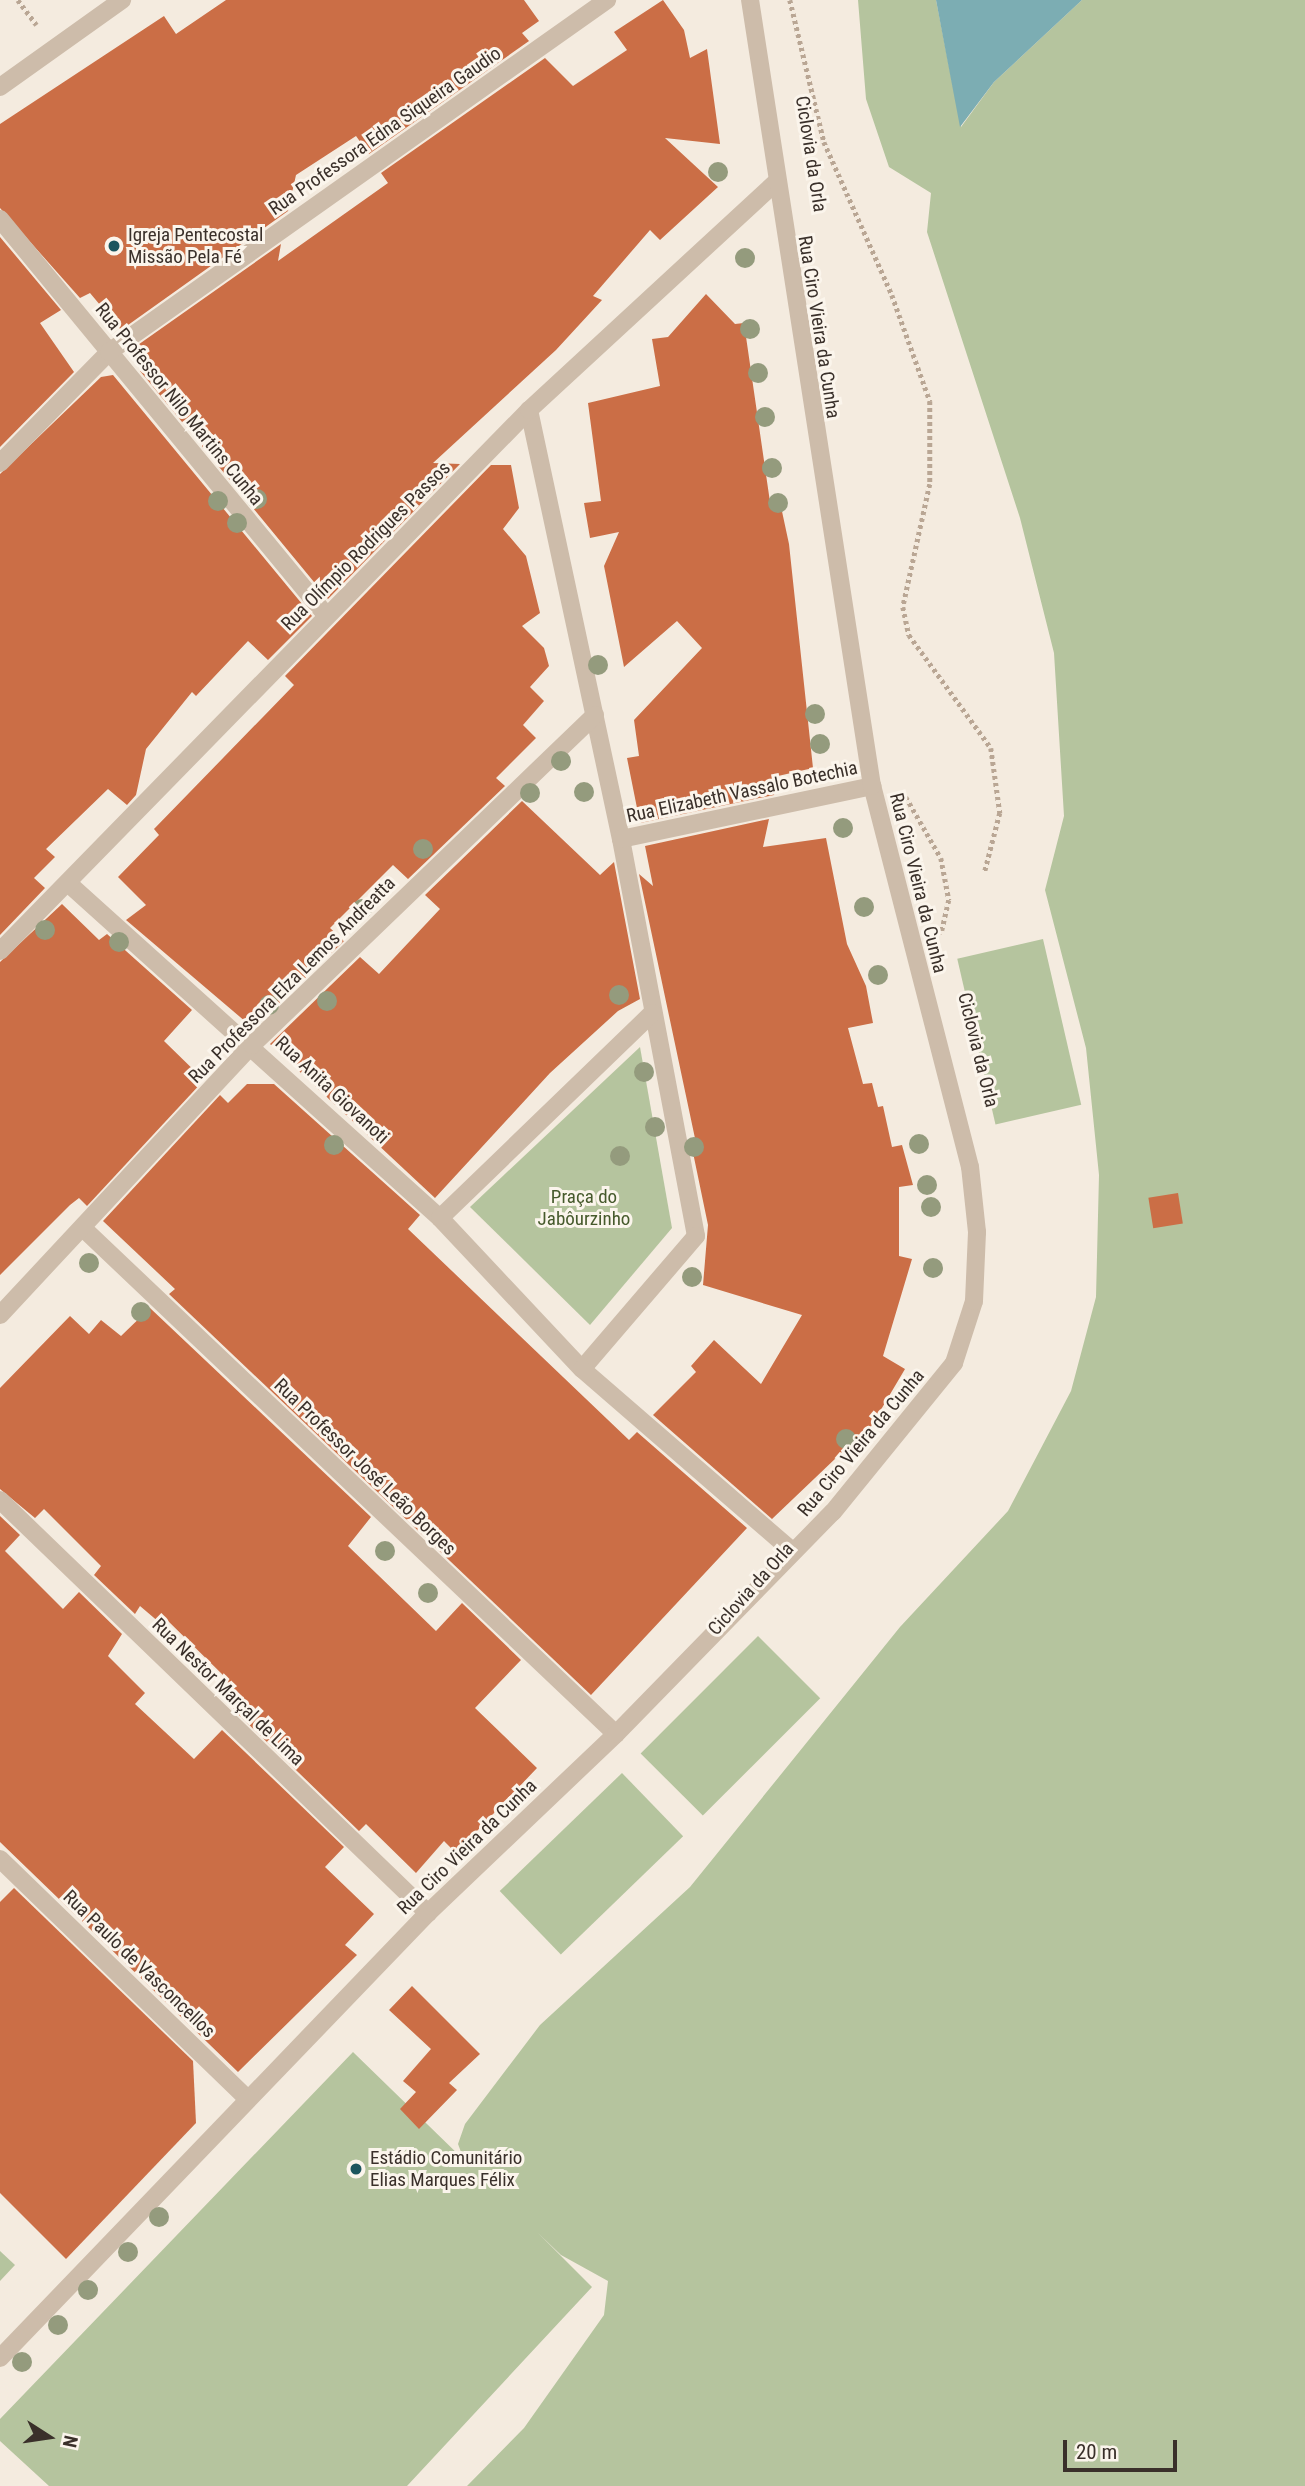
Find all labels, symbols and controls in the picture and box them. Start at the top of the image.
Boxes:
street label: Rua Professora Edna Siqueira Gaudio [265,42,505,220]
street label: Ciclovia da Orla [791,94,831,214]
place label: Igreja Pentecostal Missão Pela Fé [128,224,263,268]
street label: Rua Ciro Vieira da Cunha [793,234,845,420]
marker: Igreja Pentecostal Missão Pela Fé [106,238,122,254]
street label: Rua Professor Nilo Martins Cunha [90,298,268,510]
street label: Rua Olímpio Rodrigues Passos [277,457,455,635]
street label: Rua Elizabeth Vassalo Botechia [624,756,860,828]
street label: Rua Ciro Vieira da Cunha [885,791,951,975]
street label: Rua Professora Elza Lemos Andreatta [184,872,400,1088]
street label: Ciclovia da Orla [953,990,1003,1110]
street label: Rua Anita Giovanoti [270,1031,394,1149]
park label: Praça do Jabôurzinho [538,1186,630,1230]
street label: Rua Ciro Vieira da Cunha [793,1365,929,1521]
street label: Rua Professor José Leão Borges [269,1374,461,1560]
street label: Ciclovia da Orla [703,1538,799,1640]
street label: Rua Nestor Marçal de Lima [147,1614,309,1770]
street label: Rua Ciro Vieira da Cunha [393,1775,541,1919]
street label: Rua Paulo de Vasconcellos [58,1885,220,2043]
place label: Estádio Comunitário Elias Marques Félix [370,2147,522,2191]
marker: Estádio Comunitário Elias Marques Félix [348,2161,364,2177]
north arrow [14,2402,84,2472]
scale bar [1067,2426,1181,2470]
text: N [58,2433,82,2450]
text: 20 m [1076,2440,1117,2464]

